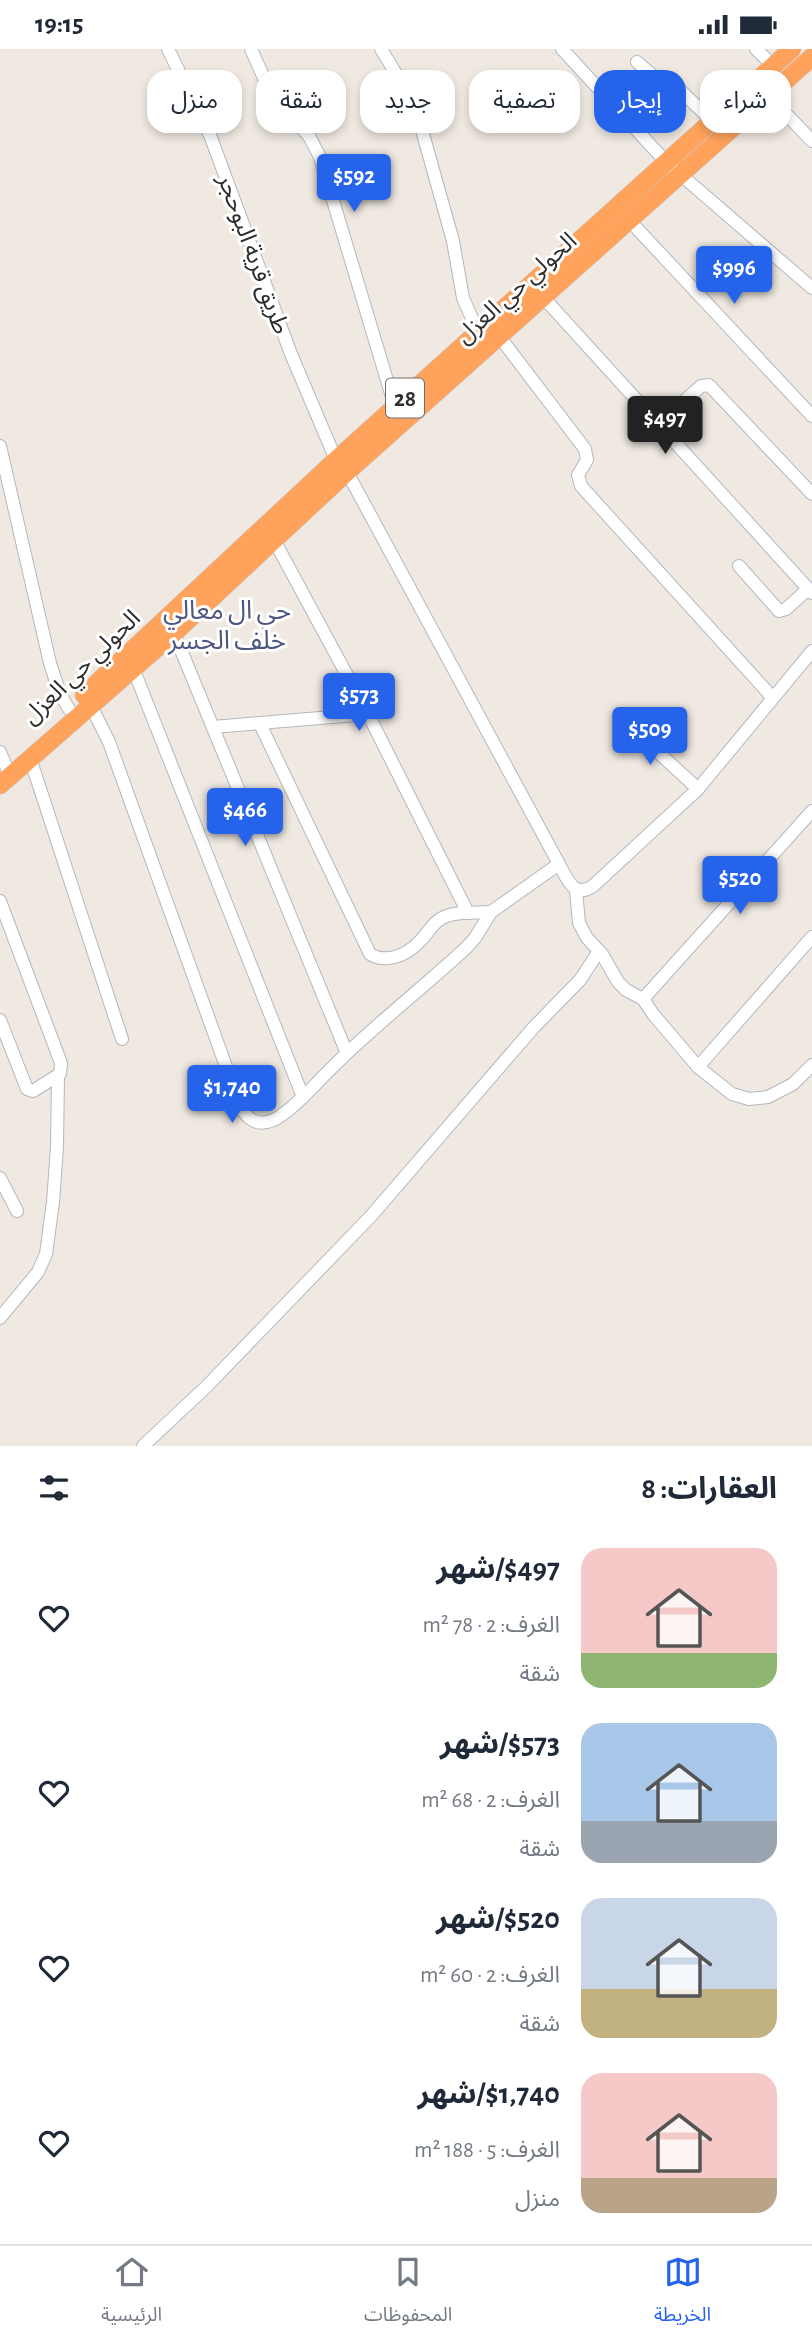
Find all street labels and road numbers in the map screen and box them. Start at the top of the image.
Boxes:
street label: طريق قرية البوحجر [211,170,293,338]
street label: الحولي حي العزل [452,229,585,353]
road number: 28 [386,379,424,417]
street label: الحولي حي العزل [18,606,149,733]

